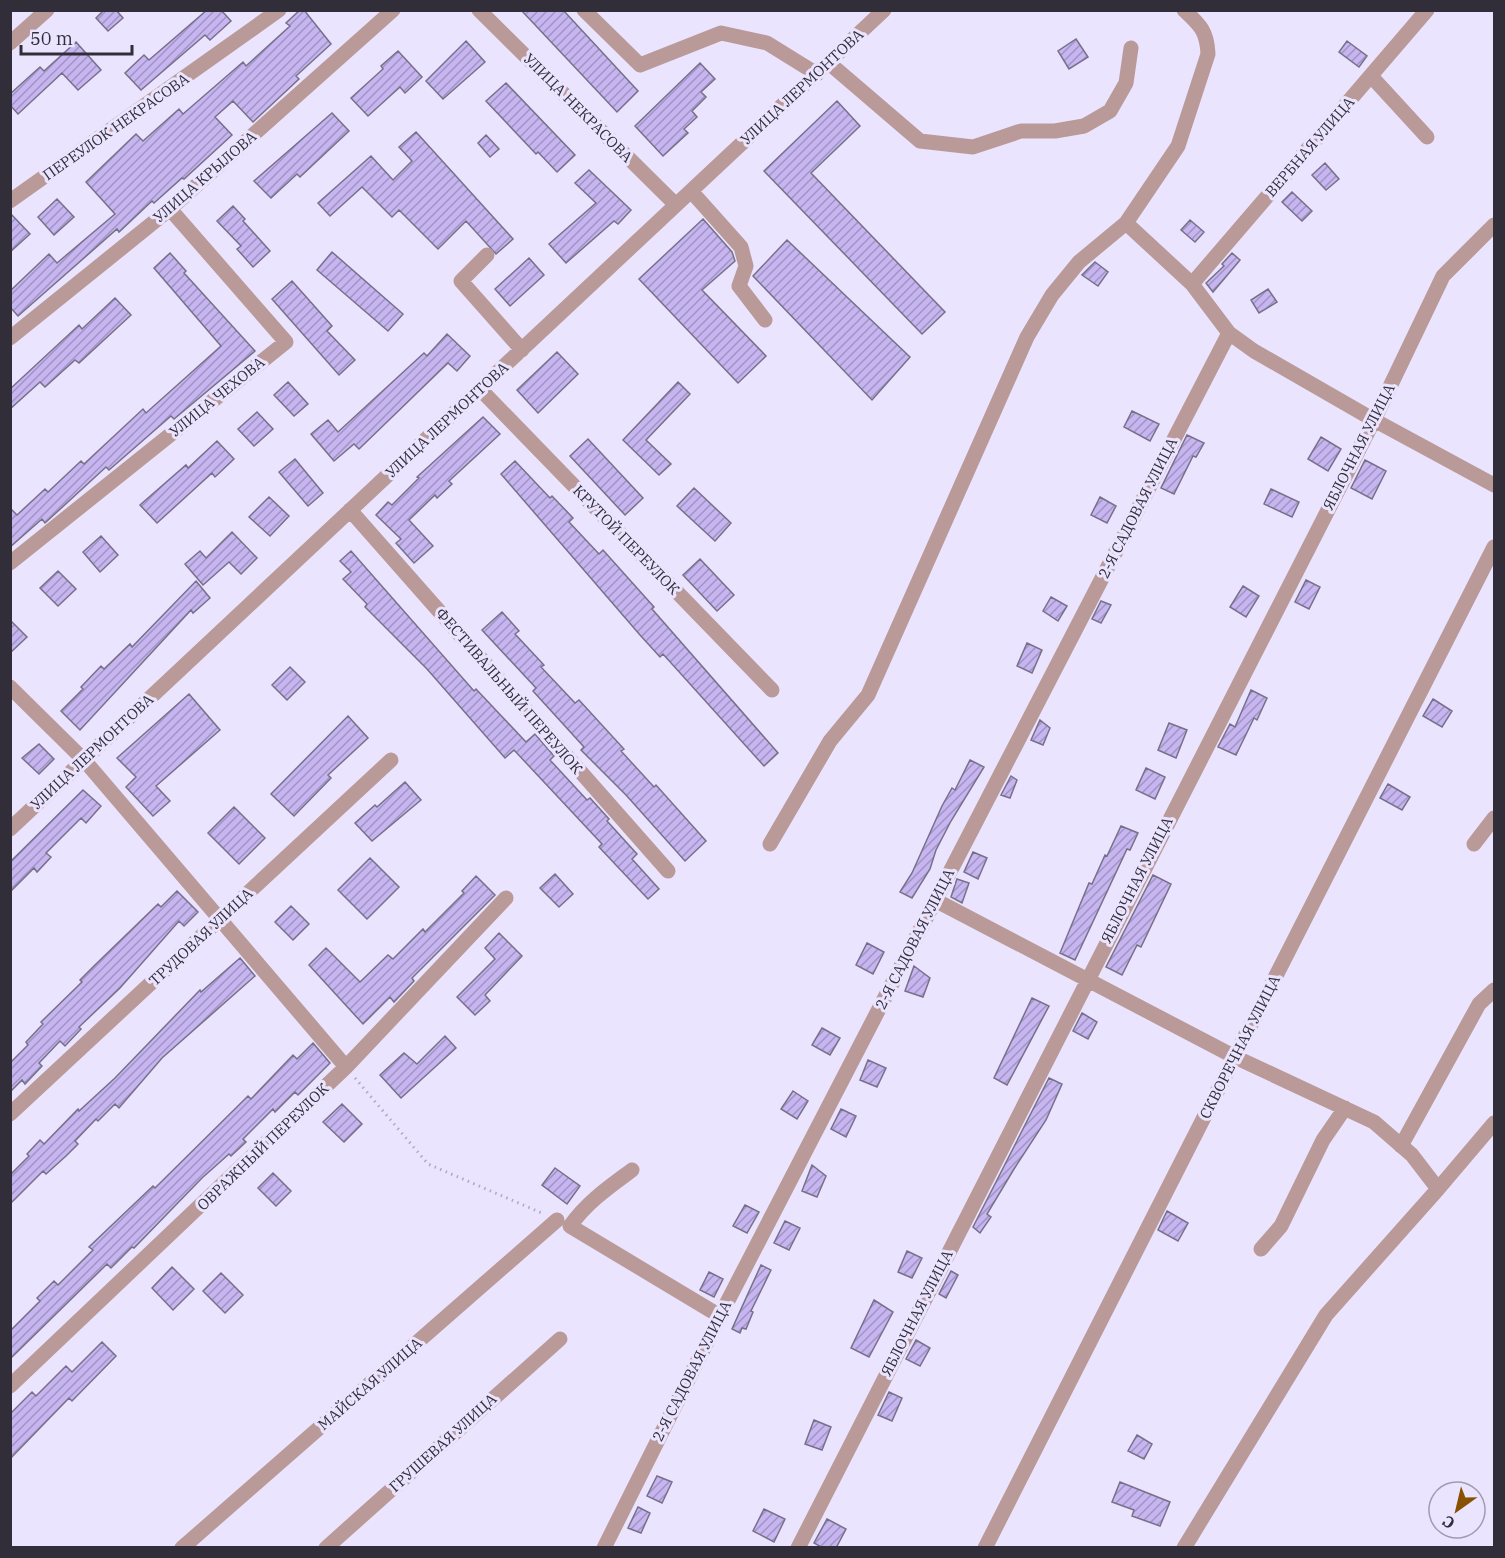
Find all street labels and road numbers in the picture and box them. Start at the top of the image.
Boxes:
street label: УЛИЦА ЛЕРМОНТОВА [736,24,868,149]
street label: УЛИЦА НЕКРАСОВА [520,49,637,167]
street label: ПЕРЕУЛОК НЕКРАСОВА [39,68,193,184]
street label: ВЕРБНАЯ УЛИЦА [1261,92,1359,201]
street label: УЛИЦА КРЫЛОВА [149,126,261,227]
street label: УЛИЦА ЧЕХОВА [165,352,269,441]
street label: УЛИЦА ЛЕРМОНТОВА [381,357,513,482]
street label: ЯБЛОЧНАЯ УЛИЦА [1318,380,1399,513]
street label: 2-Я САДОВАЯ УЛИЦА [1094,434,1182,581]
street label: КРУТОЙ ПЕРЕУЛОК [569,481,684,599]
street label: ФЕСТИВАЛЬНЫЙ ПЕРЕУЛОК [432,604,587,778]
street label: УЛИЦА ЛЕРМОНТОВА [26,689,158,814]
street label: ЯБЛОЧНАЯ УЛИЦА [1096,813,1177,946]
street label: 2-Я САДОВАЯ УЛИЦА [871,865,959,1012]
street label: ТРУДОВАЯ УЛИЦА [145,883,257,990]
street label: СКВОРЕЧНАЯ УЛИЦА [1195,971,1284,1122]
street label: ОВРАЖНЫЙ ПЕРЕУЛОК [193,1078,333,1214]
street label: ЯБЛОЧНАЯ УЛИЦА [876,1246,957,1379]
street label: 2-Я САДОВАЯ УЛИЦА [648,1297,736,1444]
street label: МАЙСКАЯ УЛИЦА [314,1333,426,1434]
street label: ГРУШЕВАЯ УЛИЦА [385,1389,501,1496]

